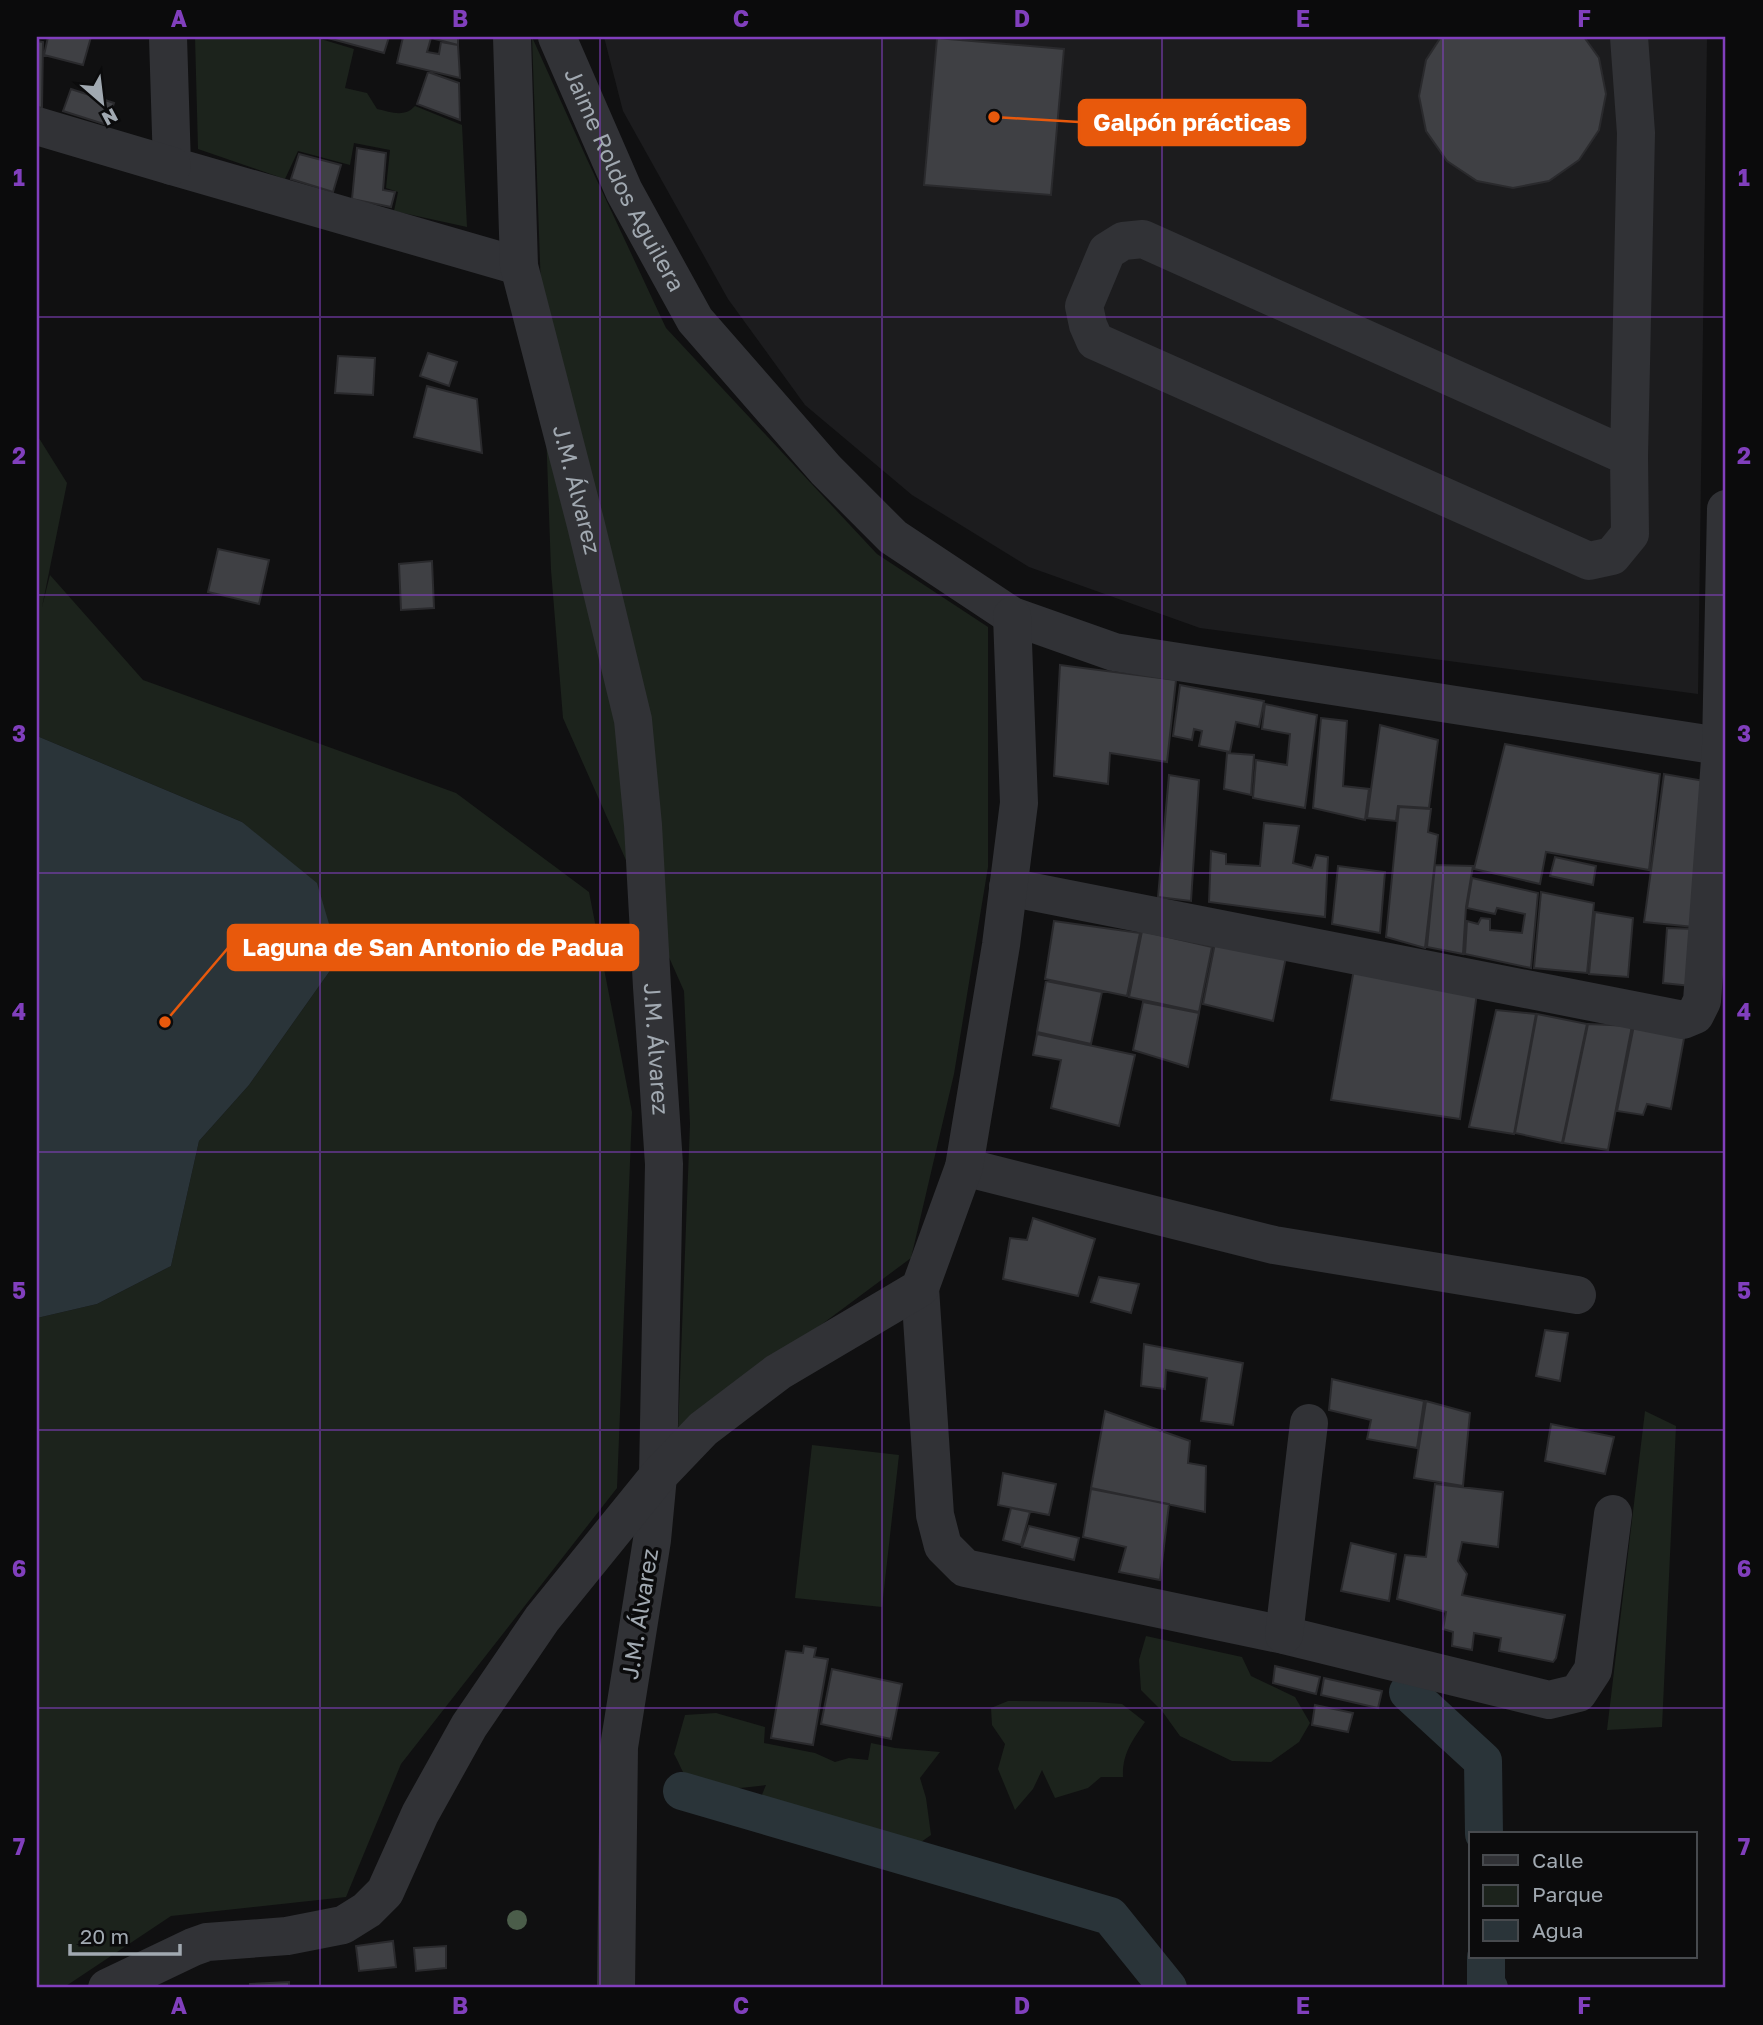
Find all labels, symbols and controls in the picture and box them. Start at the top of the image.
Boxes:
text: A [171,4,188,32]
text: B [452,4,468,32]
text: C [733,4,749,32]
text: D [1014,4,1030,32]
text: E [1296,4,1310,32]
text: F [1577,4,1591,32]
street label: Jaime Roldos Aguilera [559,63,692,296]
north arrow [66,66,136,136]
callout: Galpón prácticas [1079,100,1305,145]
text: N [98,104,122,131]
text: Galpón prácticas [1093,107,1291,136]
text: 1 [13,163,25,191]
text: 1 [1738,163,1750,191]
street label: J.M. Álvarez [548,422,608,557]
text: 2 [12,441,26,469]
text: 2 [1737,441,1751,469]
text: 3 [12,719,26,747]
text: 3 [1737,719,1751,747]
callout: Laguna de San Antonio de Padua [228,925,638,970]
text: Laguna de San Antonio de Padua [242,932,624,961]
street label: J.M. Álvarez [639,982,676,1116]
text: 4 [12,997,26,1025]
text: 4 [1737,997,1751,1025]
text: 5 [12,1276,26,1304]
text: 5 [1737,1276,1751,1304]
street label: J.M. Álvarez [615,1546,663,1681]
text: 6 [12,1554,26,1582]
text: 6 [1737,1554,1751,1582]
text: 7 [13,1832,25,1860]
legend [1469,1832,1696,1958]
text: 7 [1738,1832,1750,1860]
text: Calle [1532,1847,1584,1873]
text: Parque [1532,1881,1603,1907]
scale bar [70,1913,180,1957]
text: Agua [1532,1917,1583,1943]
text: 20 m [80,1923,129,1949]
text: A [171,1991,188,2019]
text: B [452,1991,468,2019]
text: C [733,1991,749,2019]
text: D [1014,1991,1030,2019]
text: E [1296,1991,1310,2019]
text: F [1577,1991,1591,2019]

